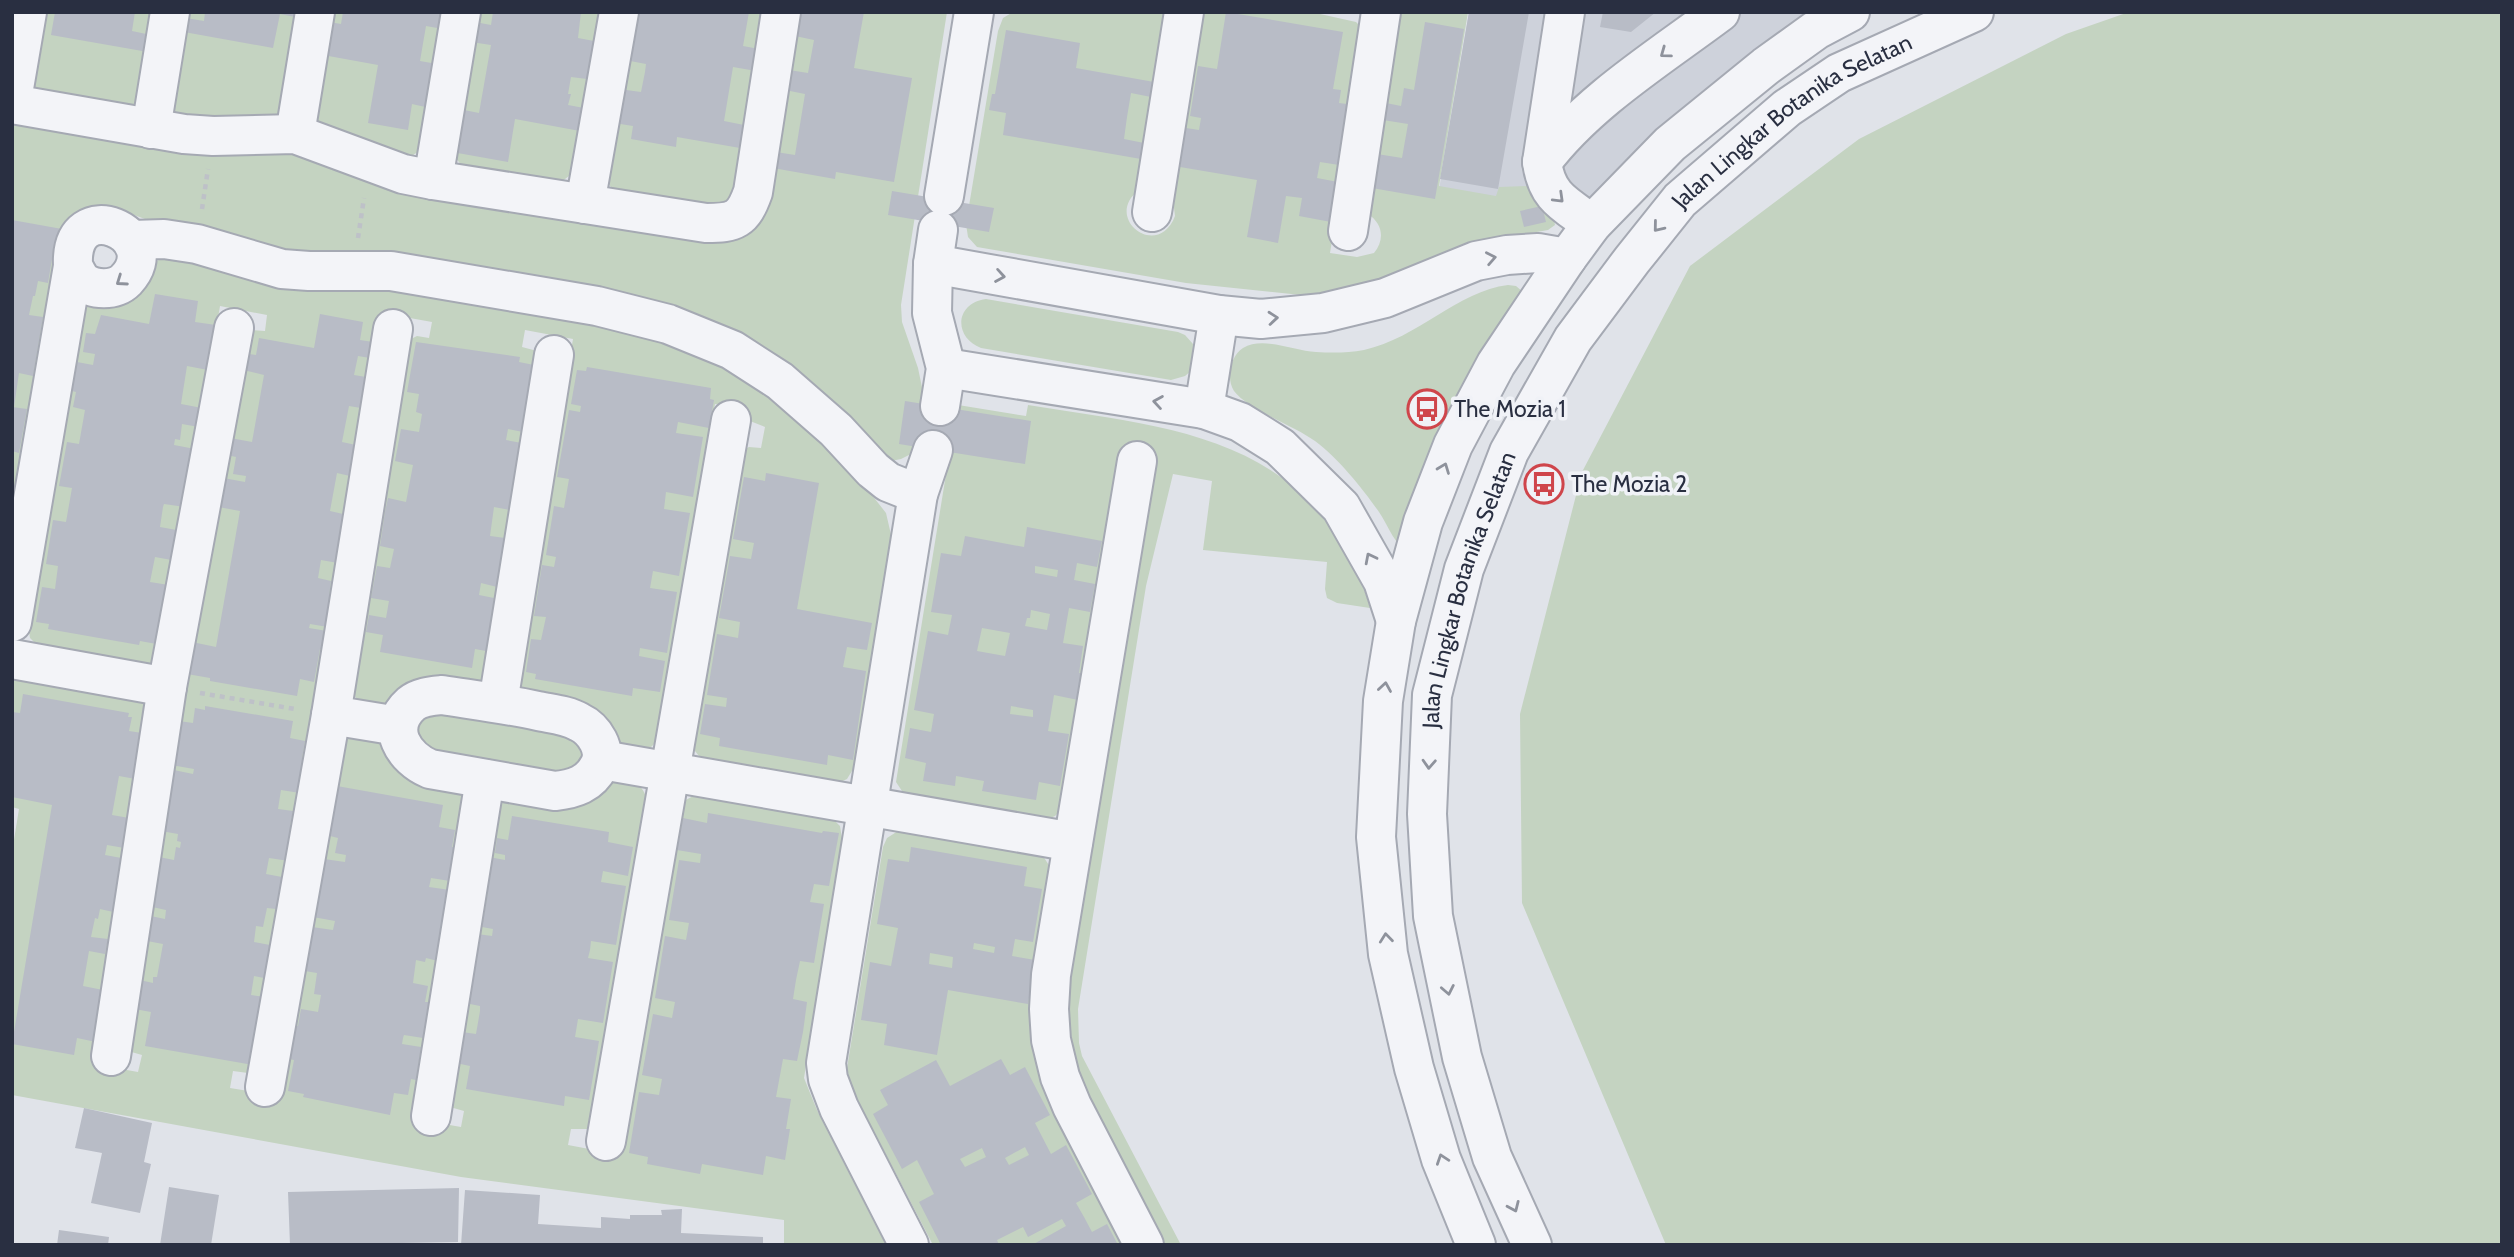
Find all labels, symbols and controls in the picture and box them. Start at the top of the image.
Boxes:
street label: Jalan Lingkar Botanika Selatan [1665,28,1916,214]
one-way arrow [1660,45,1673,58]
one-way arrow [1551,190,1564,202]
one-way arrow [1654,218,1666,231]
one-way arrow [1485,251,1497,266]
one-way arrow [994,268,1006,283]
one-way arrow [116,273,129,285]
one-way arrow [1268,311,1279,326]
bus stop icon: The Mozia 1 [1406,388,1448,430]
one-way arrow [1152,395,1164,410]
place label: The Mozia 1 [1454,395,1566,423]
street label: Jalan Lingkar Botanika Selatan [1417,448,1522,730]
one-way arrow [1435,463,1449,475]
bus stop icon: The Mozia 2 [1523,463,1565,505]
place label: The Mozia 2 [1571,470,1687,498]
one-way arrow [1365,552,1379,565]
one-way arrow [1377,681,1392,693]
one-way arrow [1422,759,1437,770]
one-way arrow [1379,933,1394,944]
one-way arrow [1440,984,1455,996]
one-way arrow [1436,1153,1450,1165]
one-way arrow [1506,1200,1520,1212]

